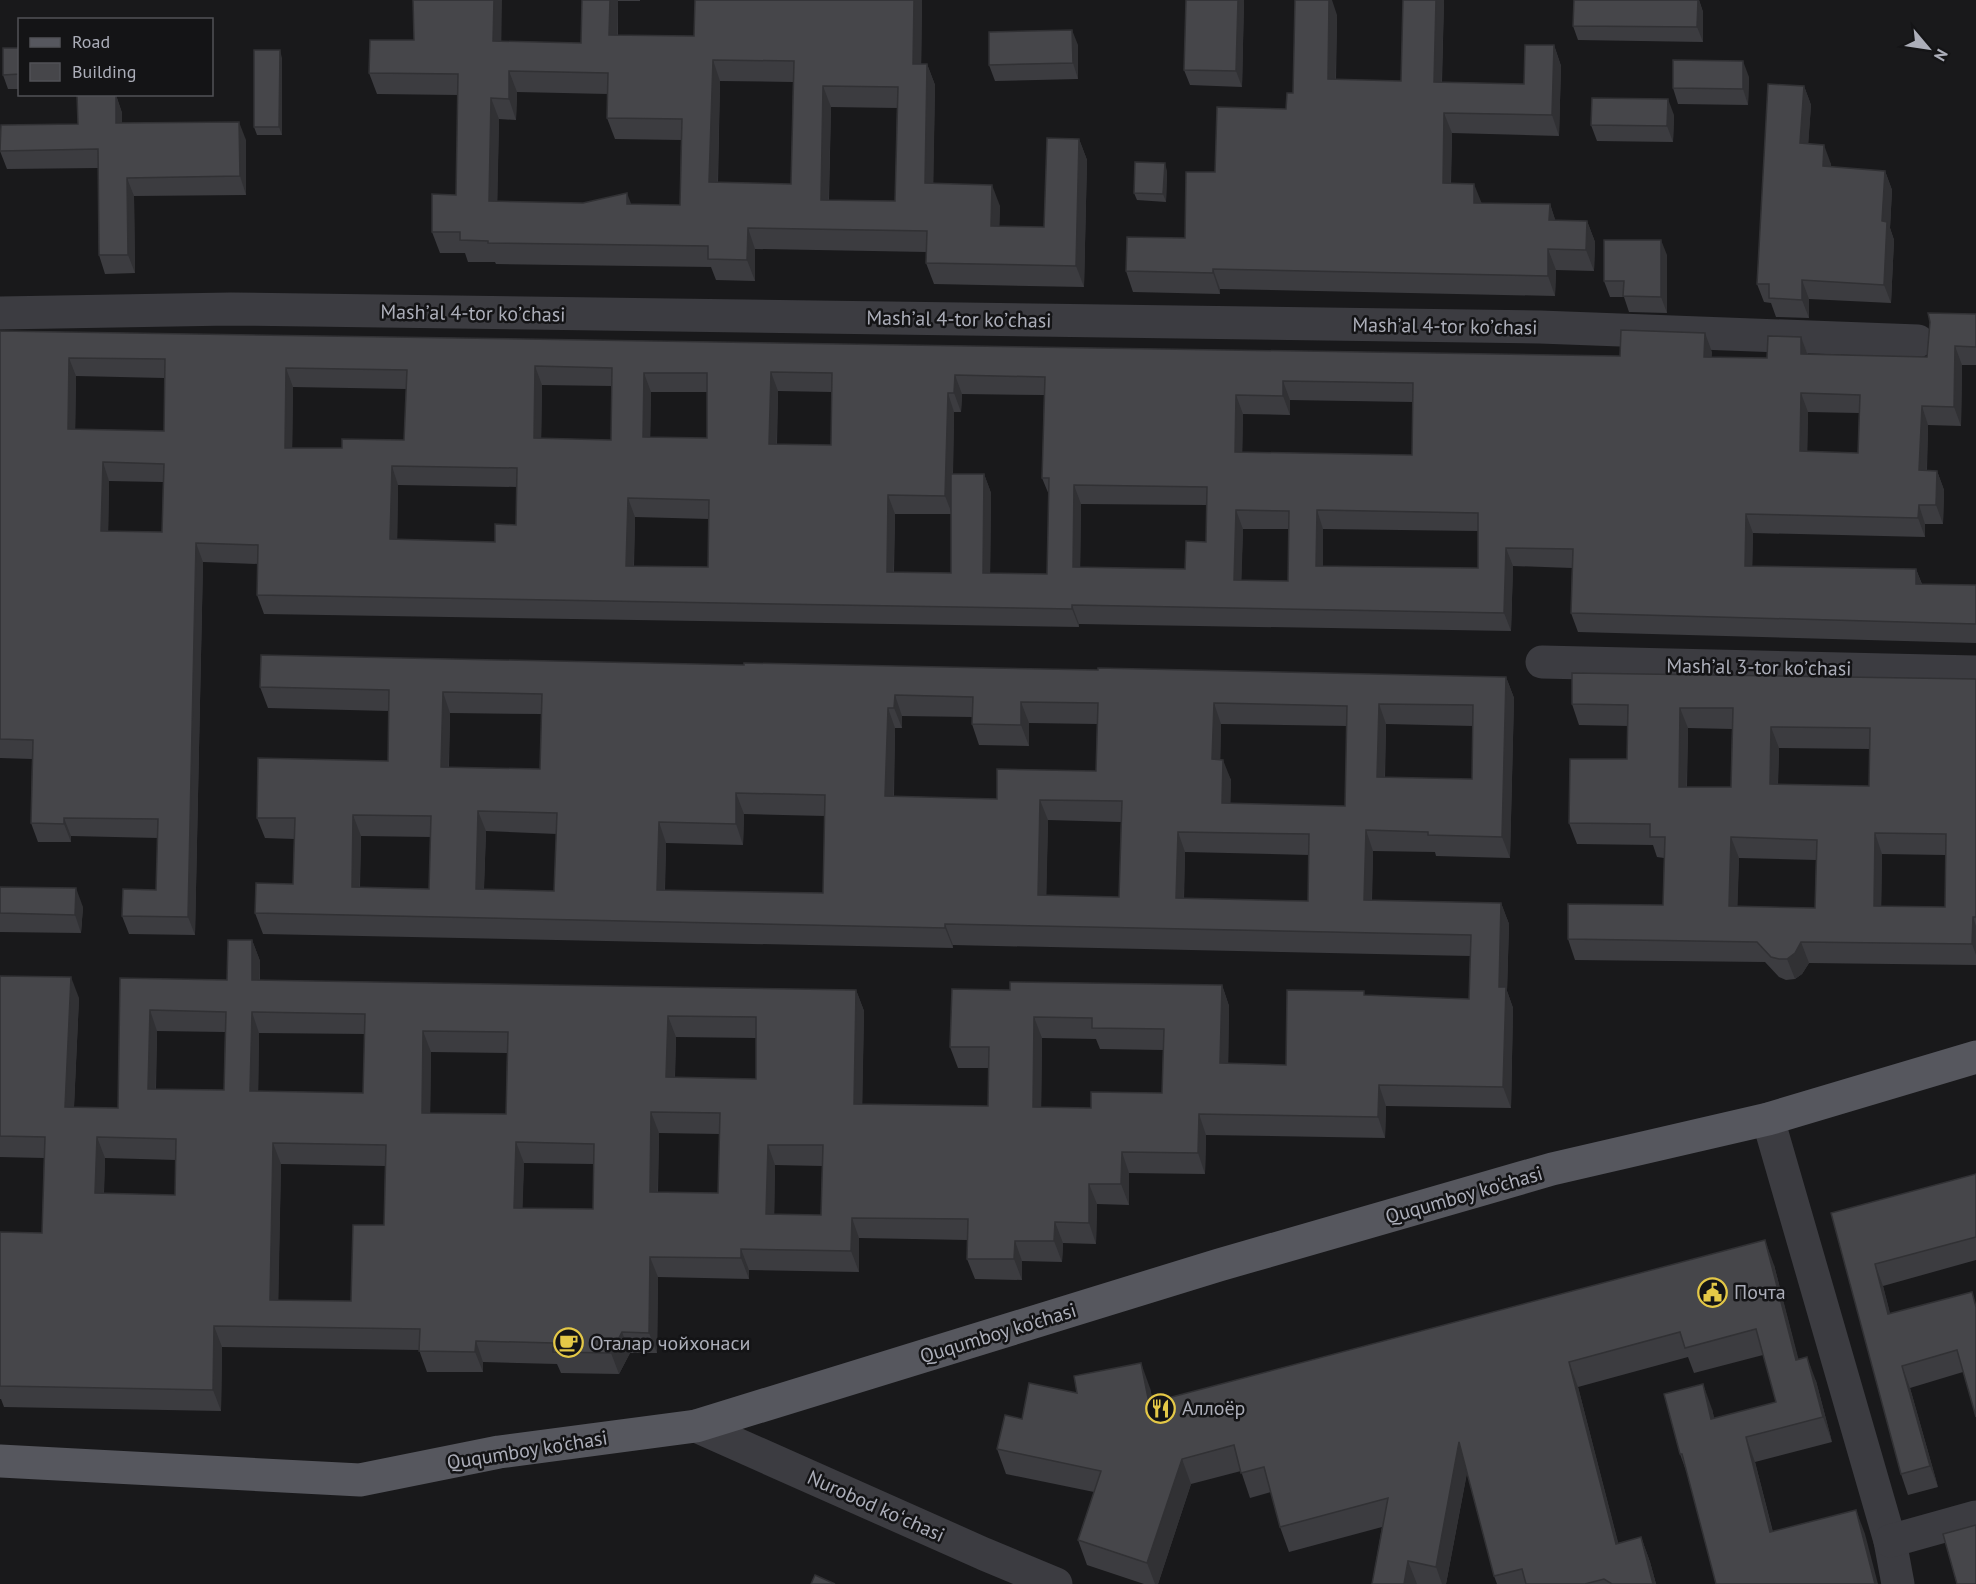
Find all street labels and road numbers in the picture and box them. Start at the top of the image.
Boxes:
street label: Mashʼal 4-tor koʼchasi [380,298,566,328]
street label: Mashʼal 4-tor koʼchasi [866,304,1052,334]
street label: Mashʼal 4-tor koʼchasi [1352,311,1538,341]
street label: Mashʼal 3-tor koʼchasi [1666,652,1852,682]
street label: Ququmboy ko'chasi [1382,1160,1546,1230]
street label: Ququmboy ko'chasi [917,1297,1079,1369]
street label: Ququmboy ko'chasi [445,1424,609,1476]
street label: Nurobod koʻchasi [803,1464,949,1548]

